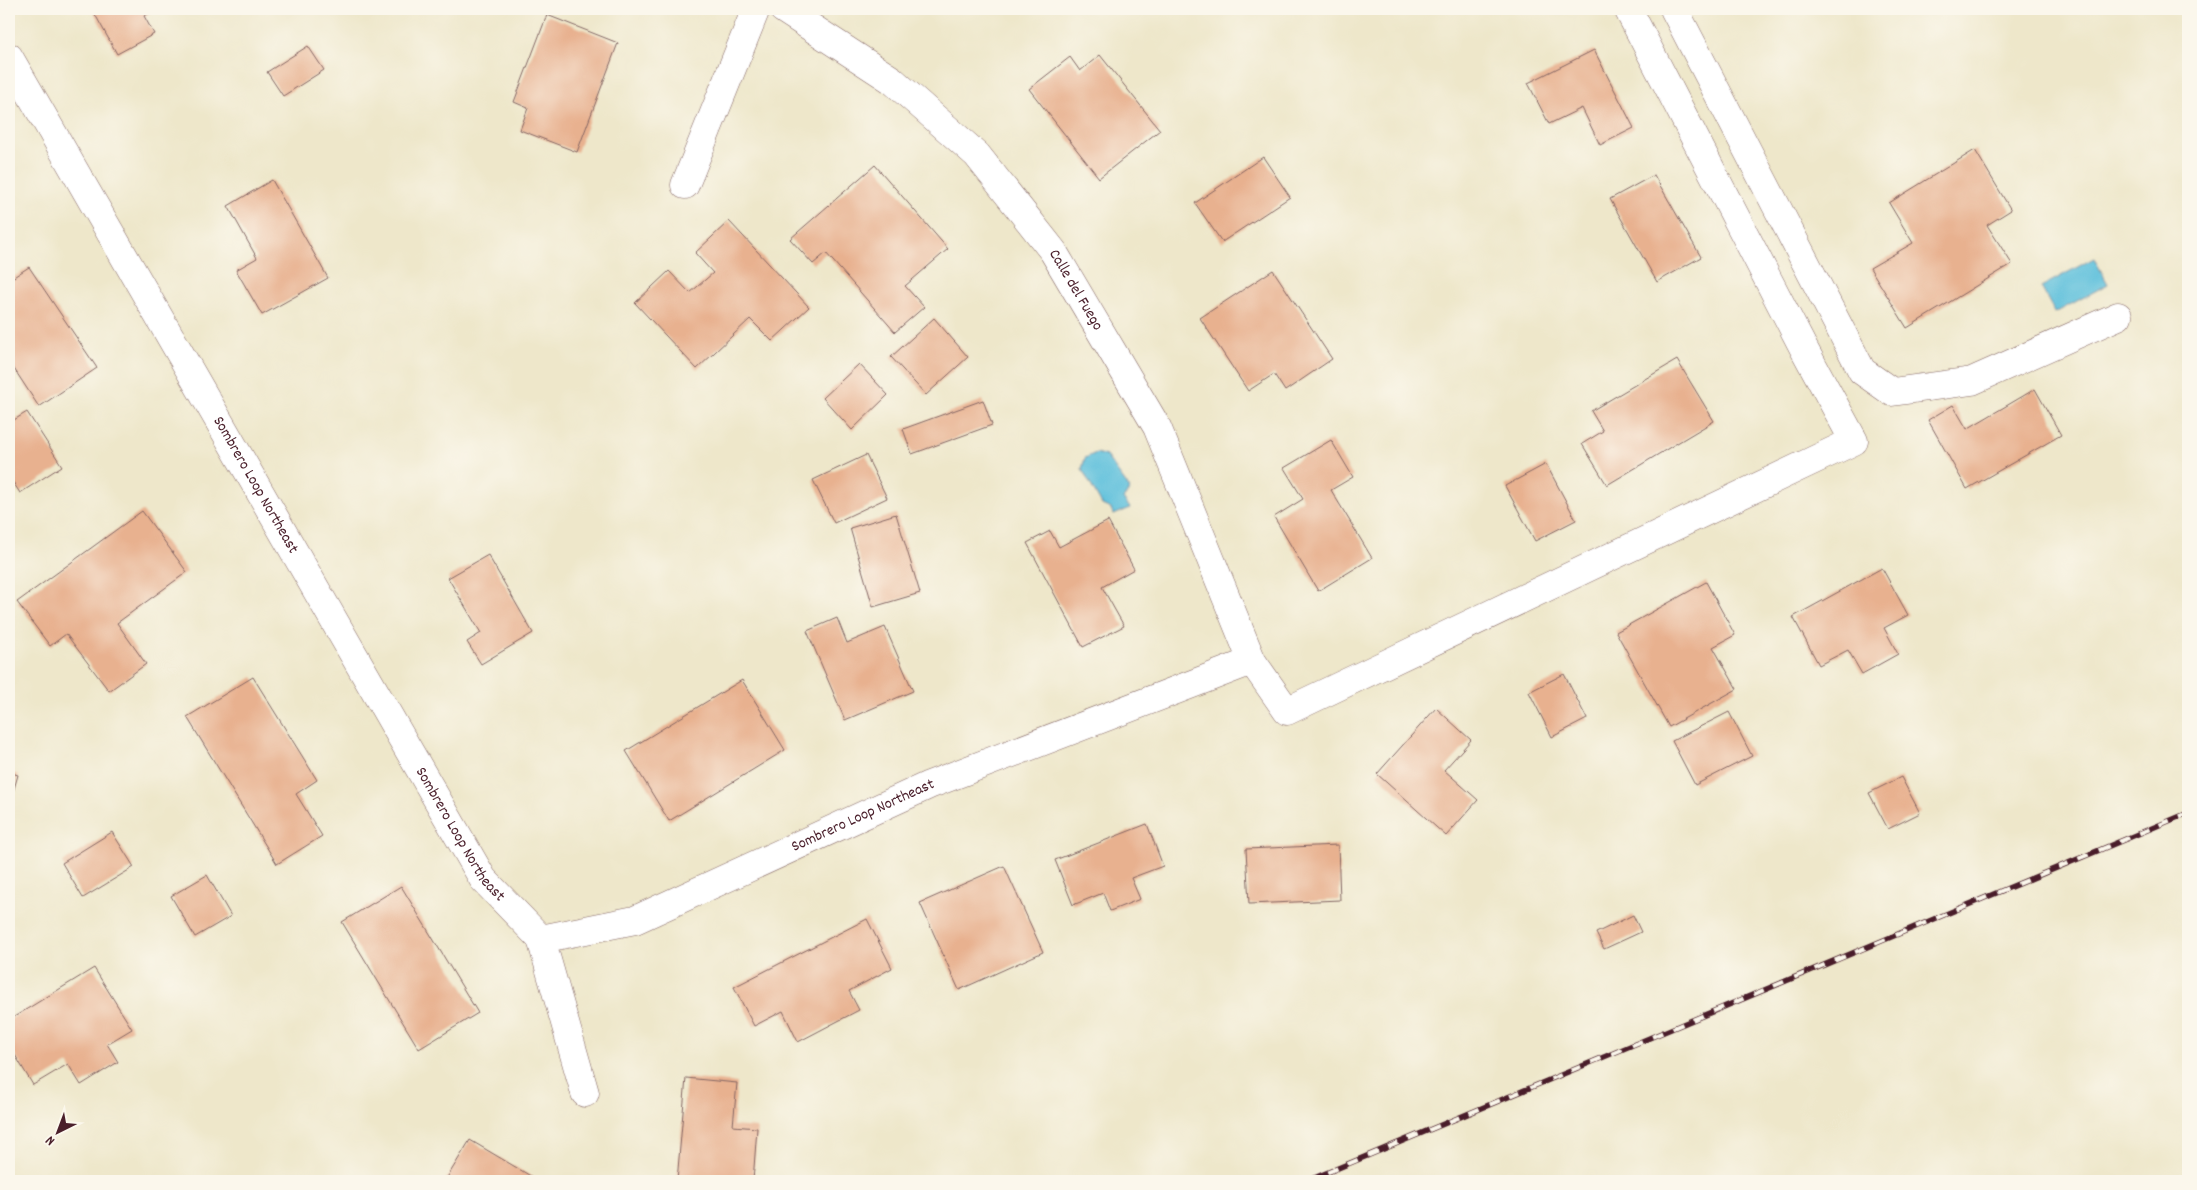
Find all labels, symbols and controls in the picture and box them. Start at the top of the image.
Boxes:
street label: Calle del Fuego [1043,245,1109,335]
street label: Sombrero Loop Northeast [207,412,305,558]
street label: Sombrero Loop Northeast [409,763,511,907]
street label: Sombrero Loop Northeast [788,773,938,858]
north arrow [32,1108,82,1158]
text: N [41,1130,60,1150]

